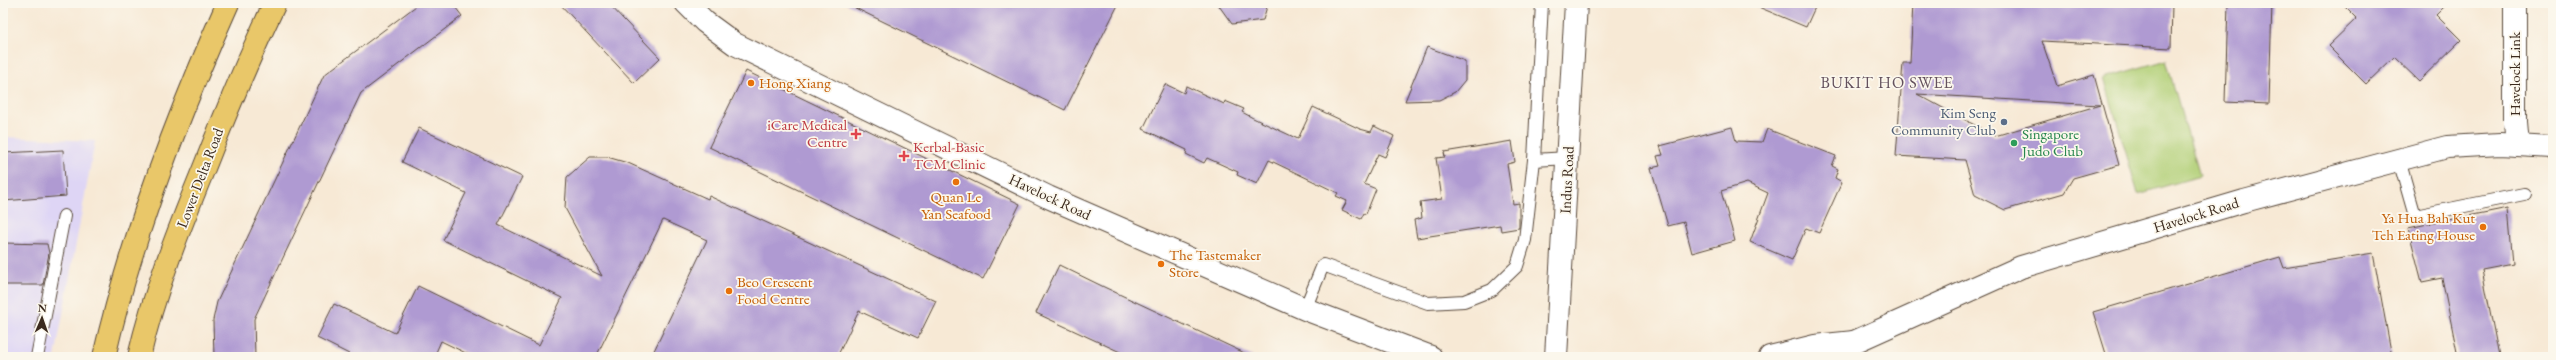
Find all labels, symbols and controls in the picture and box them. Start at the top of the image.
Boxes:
street label: Havelock Link [2505,31,2524,116]
district label: BUKIT HO SWEE [1821,72,1953,93]
place label: Hong Xiang [759,73,831,92]
marker: Hong Xiang [746,78,756,88]
place label: Kim Seng Community Club [1891,103,1996,139]
place label: iCare Medical Centre [767,115,847,151]
marker: Kim Seng Community Club [1999,117,2009,127]
place label: Singapore Judo Club [2020,124,2083,160]
street label: Lower Delta Road [172,125,227,231]
marker: iCare Medical Centre [850,128,862,140]
place label: Kerbal-Basic TCM Clinic [913,137,986,173]
marker: Singapore Judo Club [2009,138,2019,148]
street label: Indus Road [1555,145,1578,214]
marker: Kerbal-Basic TCM Clinic [898,150,910,162]
street label: Havelock Road [1006,169,1095,224]
marker: Quan Le Yan Seafood [951,177,961,187]
place label: Quan Le Yan Seafood [921,187,991,223]
street label: Havelock Road [2151,192,2241,237]
place label: Ya Hua Bah Kut Teh Eating House [2372,208,2475,244]
marker: Ya Hua Bah Kut Teh Eating House [2478,222,2488,232]
place label: The Tastemaker Store [1169,245,1261,281]
marker: The Tastemaker Store [1156,259,1166,269]
place label: Beo Crescent Food Centre [737,272,813,308]
marker: Beo Crescent Food Centre [724,286,734,296]
north arrow [22,298,62,338]
text: N [38,301,47,315]

